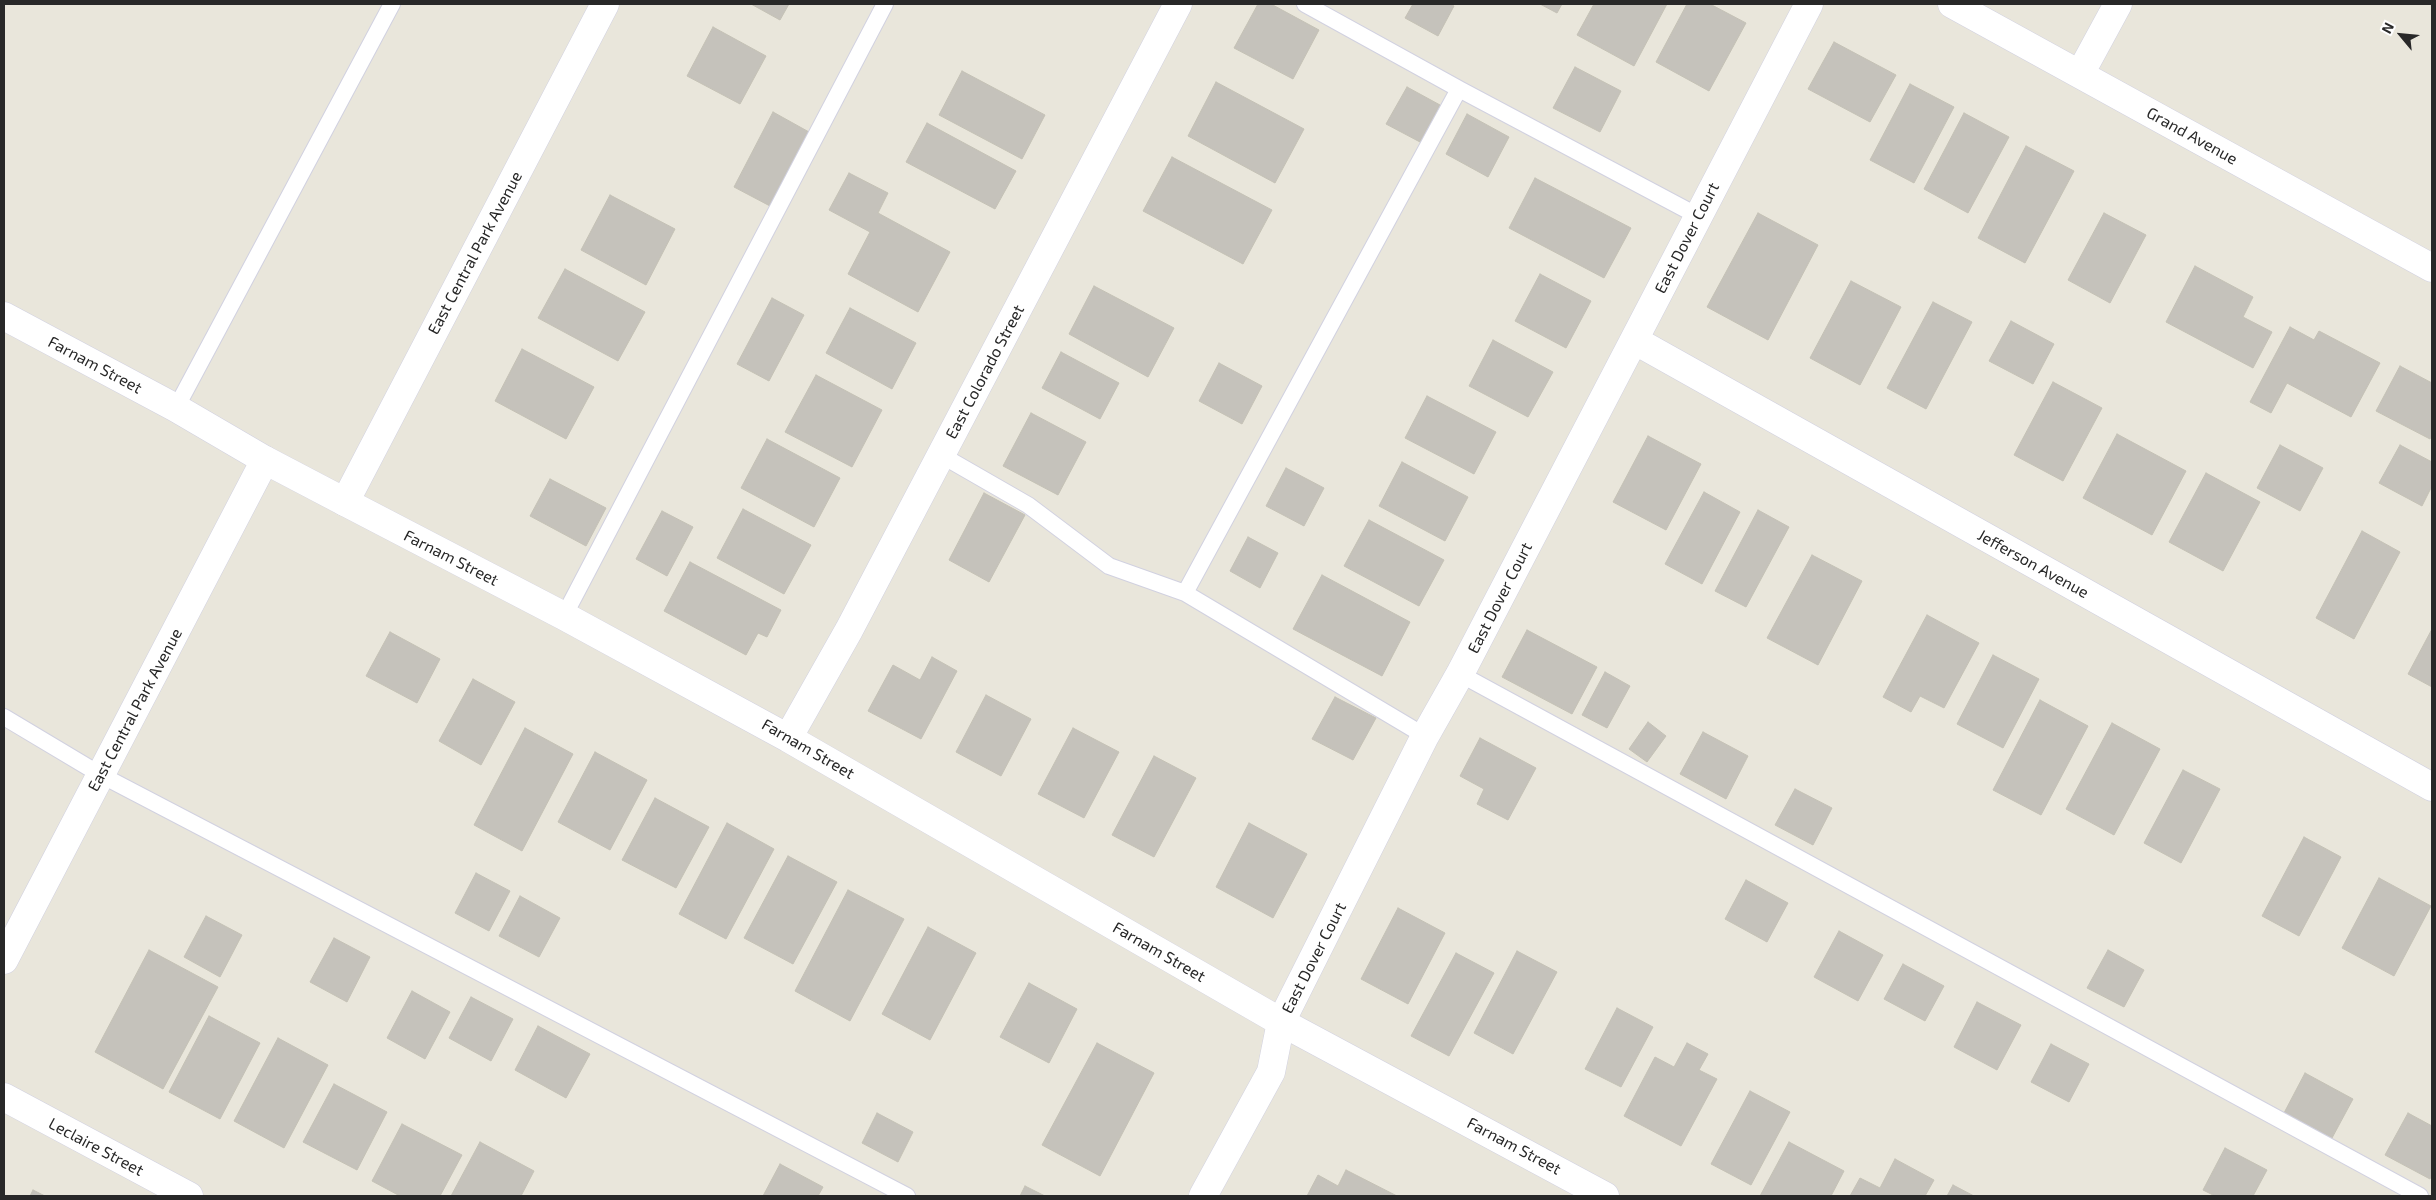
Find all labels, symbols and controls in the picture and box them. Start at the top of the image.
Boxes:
north arrow [2376,10,2426,60]
text: N [2377,19,2397,36]
street label: Grand Avenue [2143,103,2241,169]
street label: East Central Park Avenue [424,168,526,338]
street label: East Dover Court [1651,179,1723,297]
street label: East Colorado Street [942,302,1028,442]
street label: Farnam Street [45,332,145,398]
street label: Farnam Street [400,526,502,590]
street label: Jefferson Avenue [1974,526,2092,602]
street label: East Dover Court [1464,539,1536,657]
street label: East Central Park Avenue [84,625,186,795]
street label: Farnam Street [758,715,858,783]
street label: East Dover Court [1278,899,1350,1017]
street label: Farnam Street [1109,918,1209,986]
street label: Farnam Street [1464,1113,1564,1179]
street label: Leclaire Street [45,1114,147,1180]

